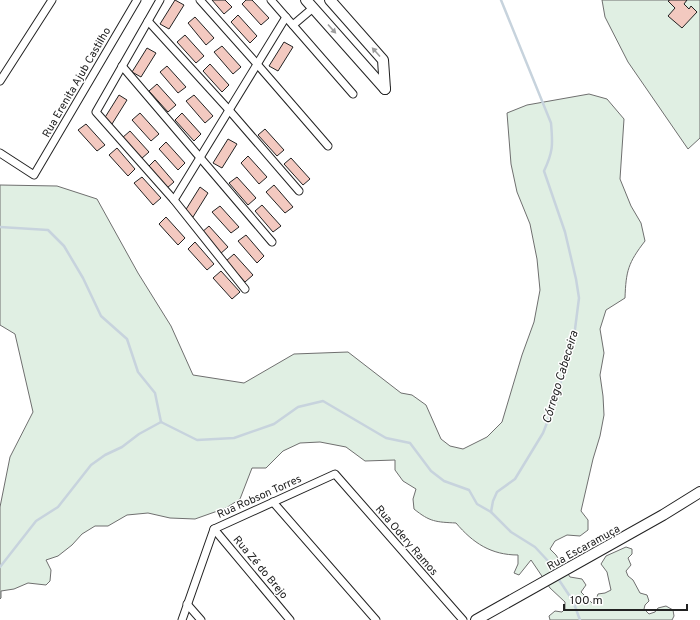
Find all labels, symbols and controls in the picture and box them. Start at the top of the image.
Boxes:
one-way arrow [327,24,337,34]
street label: Rua Erenita Ajub Castilho [40,25,114,140]
one-way arrow [372,48,381,57]
water label: Córrego Cabeceira [539,328,583,426]
street label: Rua Robson Torres [215,472,304,522]
street label: Rua Odery Ramos [372,503,441,579]
street label: Rua Escaramuça [545,522,623,574]
street label: Rua Zé do Brejo [230,533,291,602]
scale bar [564,586,687,612]
text: 100 m [570,593,603,609]

